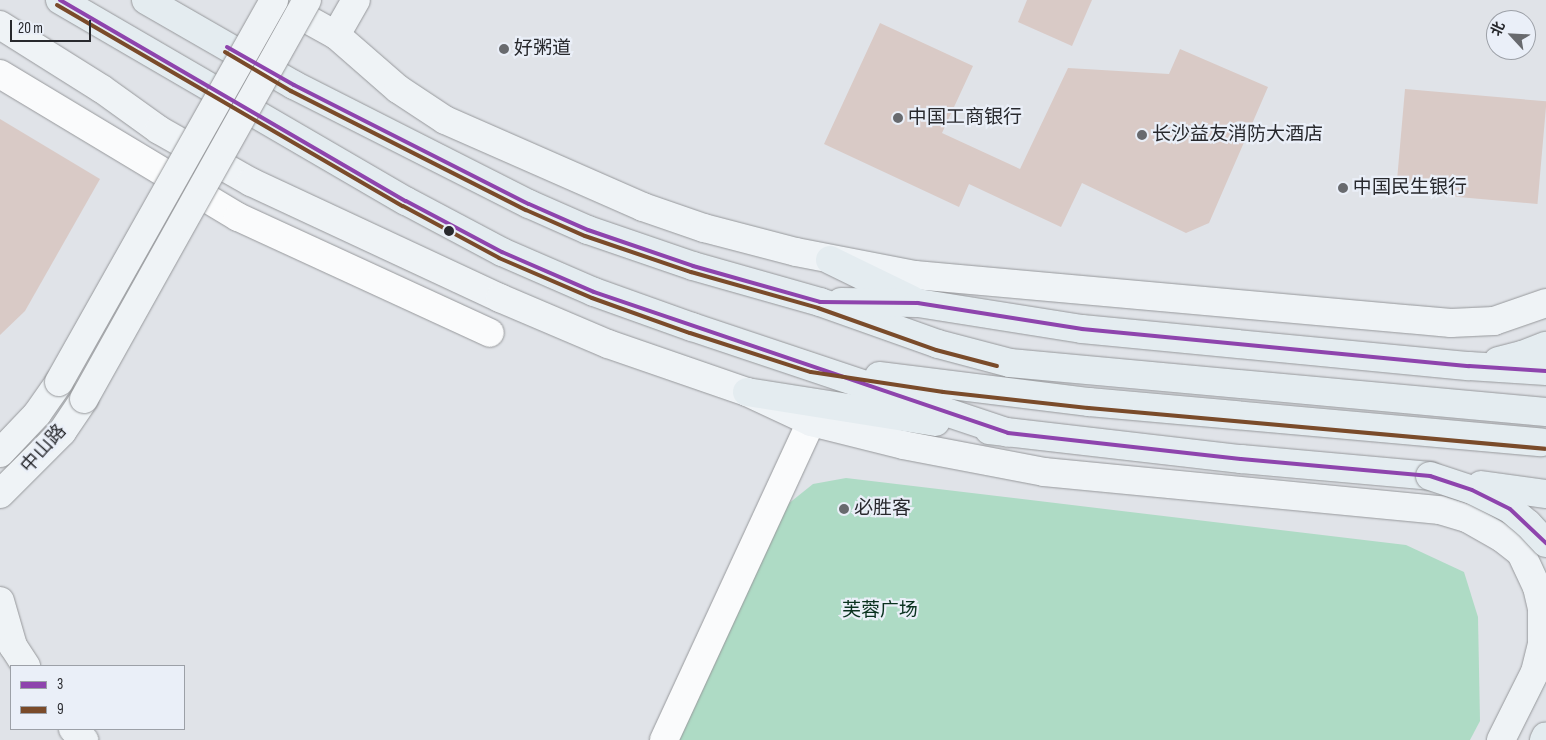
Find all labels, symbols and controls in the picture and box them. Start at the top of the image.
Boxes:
scale bar [12,10,94,42]
north arrow [1486,10,1536,60]
text: 20 m [18,19,43,38]
text: 北 [1487,19,1509,39]
place label: 好粥道 [514,38,571,60]
marker: 好粥道 [498,43,510,55]
place label: 中国工商银行 [908,107,1022,129]
marker: 中国工商银行 [892,112,904,124]
place label: 长沙益友消防大酒店 [1152,124,1323,146]
marker: 长沙益友消防大酒店 [1136,129,1148,141]
place label: 中国民生银行 [1353,177,1467,199]
marker: 中国民生银行 [1337,182,1349,194]
unlabelled marker [444,226,454,236]
street label: 中山路 [16,420,72,478]
place label: 必胜客 [854,498,911,520]
marker: 必胜客 [838,503,850,515]
park label: 芙蓉广场 [842,600,918,622]
legend [10,665,185,730]
text: 3 [57,675,63,694]
text: 9 [57,700,64,719]

